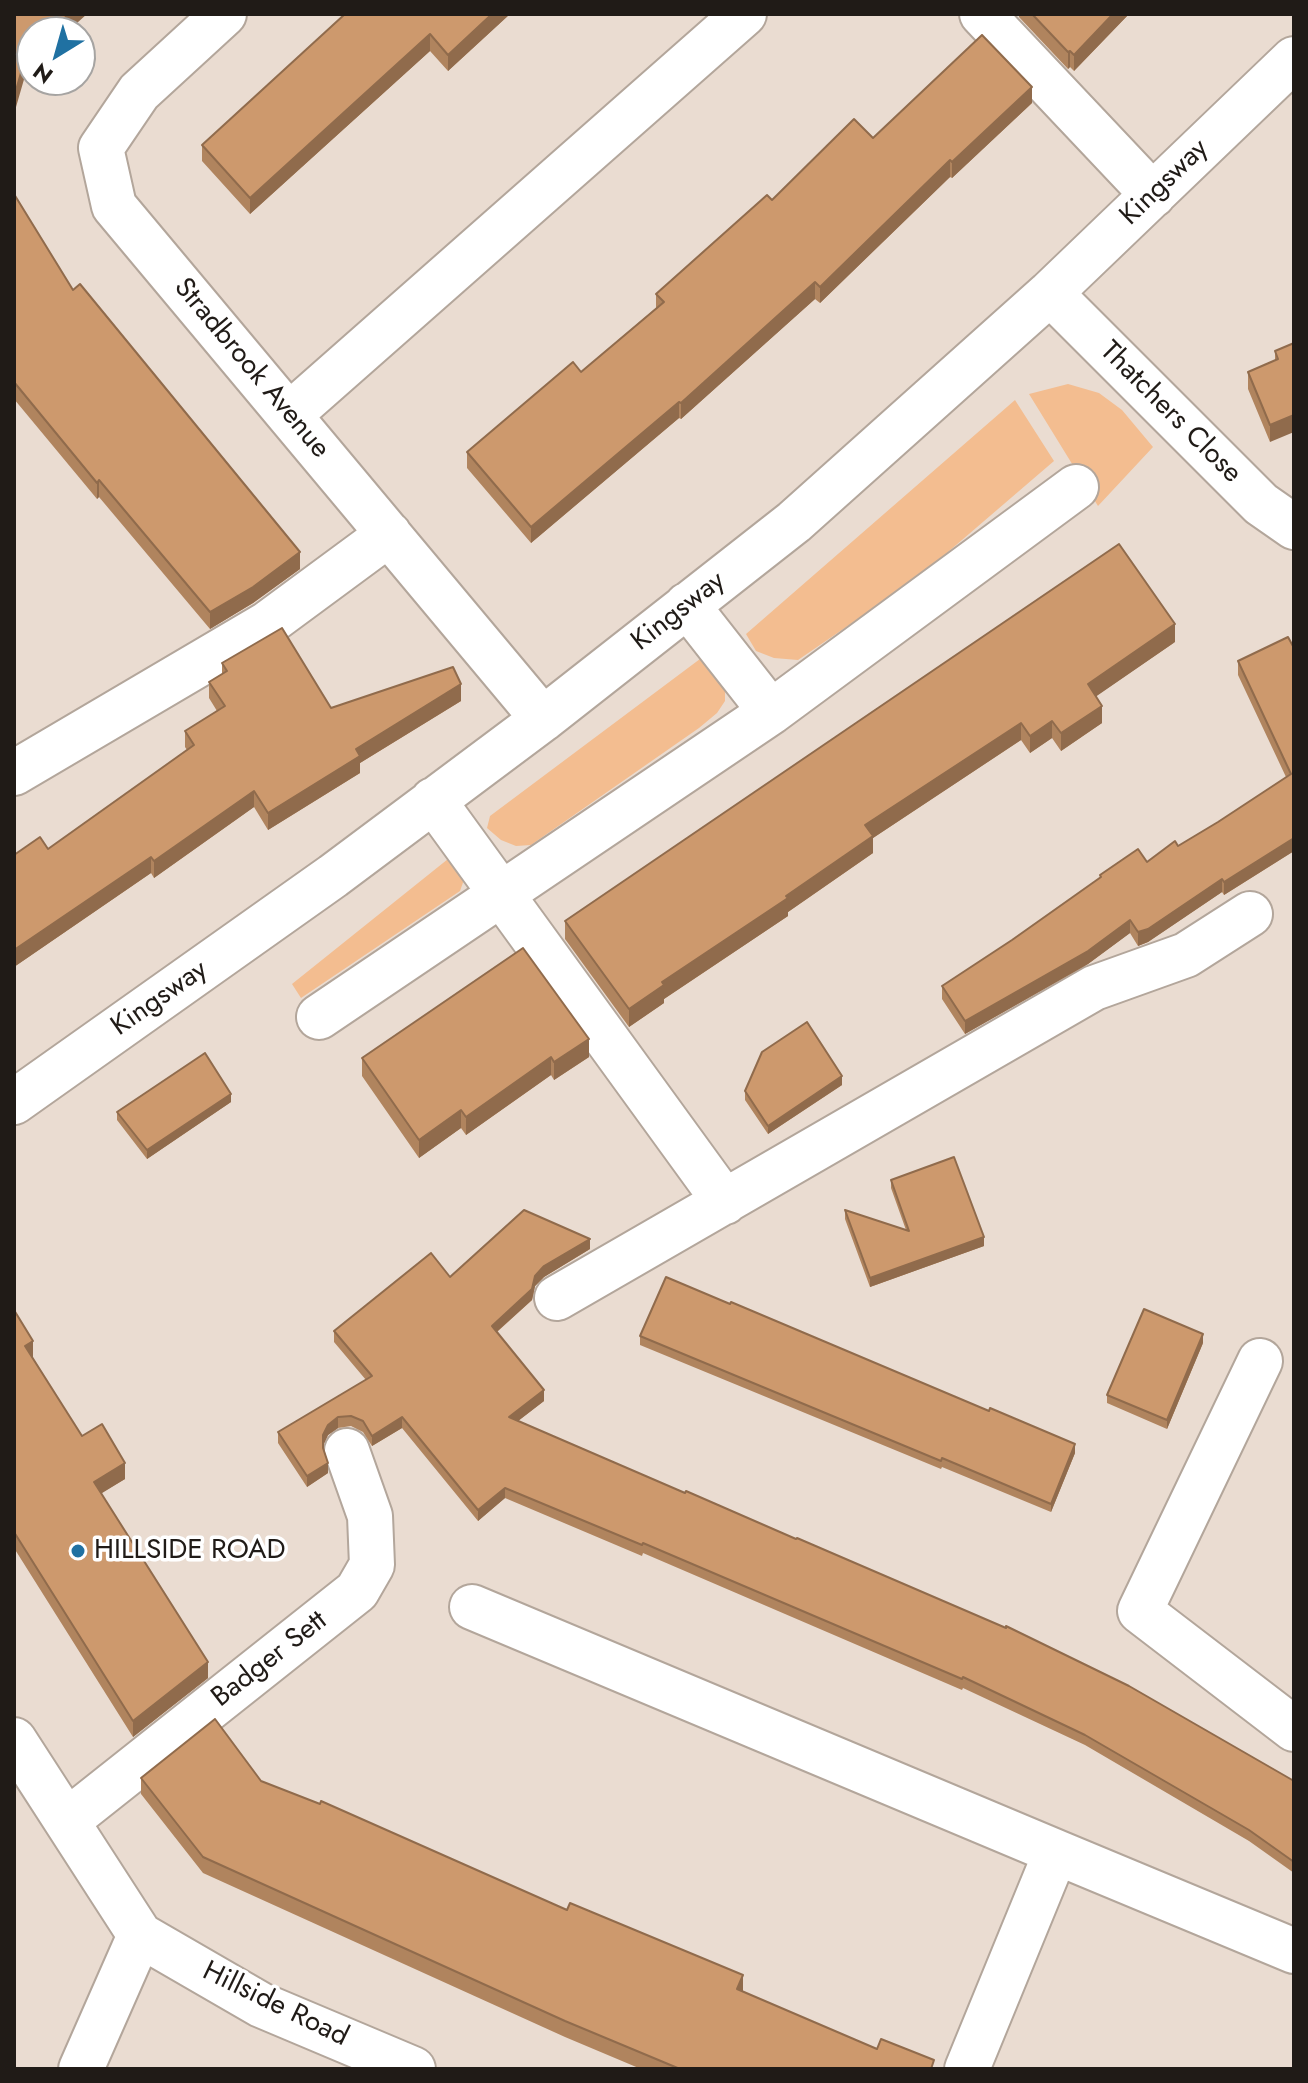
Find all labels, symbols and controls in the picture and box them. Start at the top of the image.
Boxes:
north arrow [16,16,96,96]
text: N [26,56,59,92]
street label: Kingsway [1114,133,1216,233]
street label: Stradbrook Avenue [166,272,336,466]
street label: Thatchers Close [1092,335,1248,491]
street label: Kingsway [625,565,733,659]
street label: Kingsway [105,954,215,1044]
place label: HILLSIDE ROAD [94,1534,286,1568]
marker: HILLSIDE ROAD [69,1542,87,1560]
street label: Badger Sett [206,1605,334,1715]
street label: Hillside Road [197,1955,353,2055]

